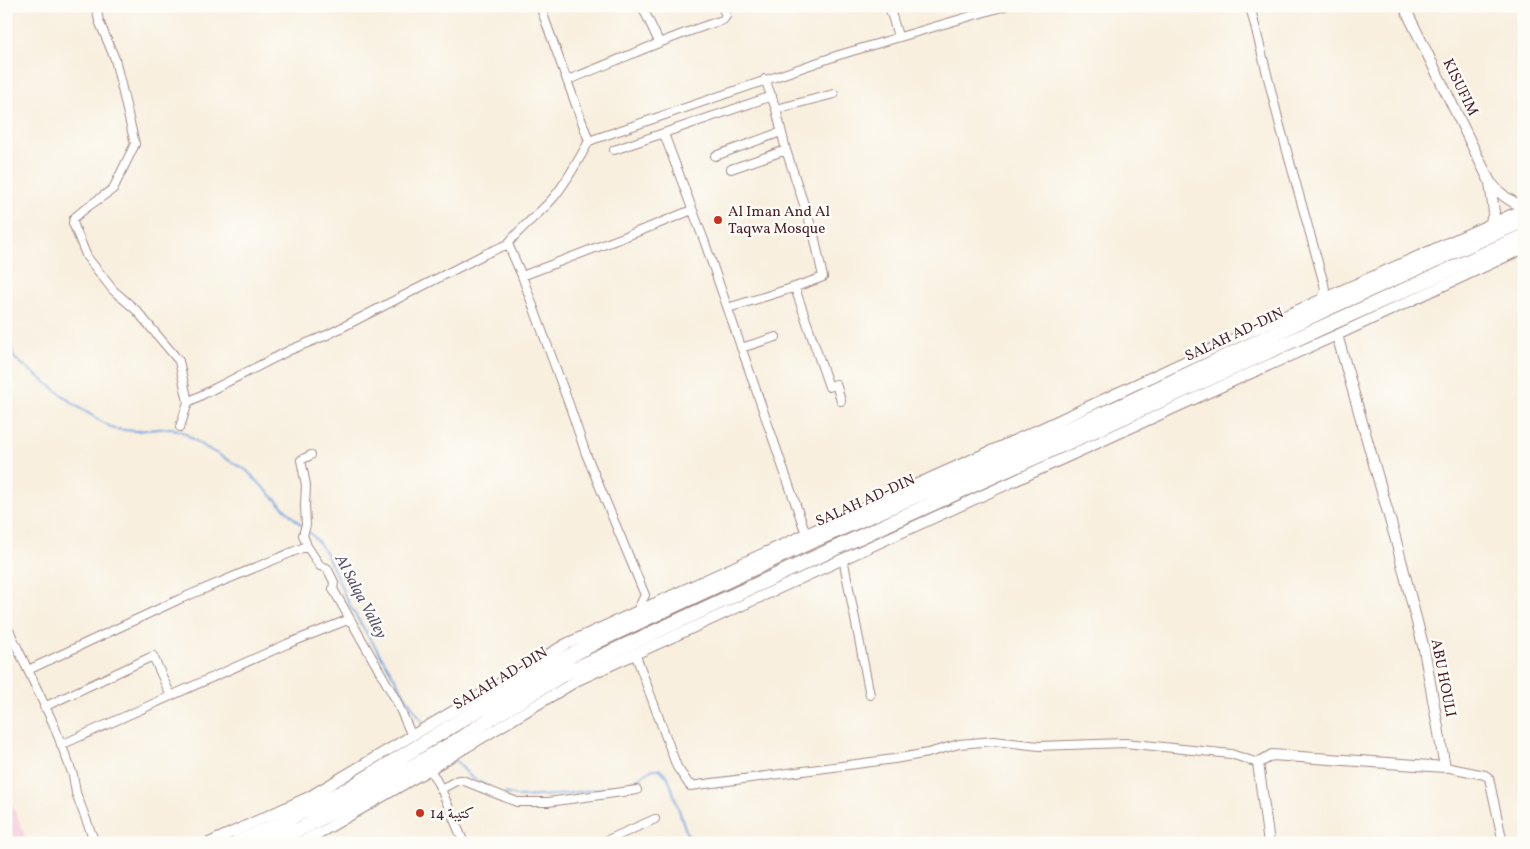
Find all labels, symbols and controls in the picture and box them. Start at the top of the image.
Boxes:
street label: KISUFIM [1437,55,1483,120]
place label: Al Iman And Al Taqwa Mosque [728,202,830,240]
marker: Al Iman And Al Taqwa Mosque [712,214,724,226]
street label: SALAH AD-DIN [1182,303,1287,367]
street label: SALAH AD-DIN [813,470,919,533]
water label: Al Salqa Valley [328,550,392,643]
street label: ABU HOULI [1425,637,1460,719]
street label: SALAH AD-DIN [450,643,552,716]
place label: كتيبة 14 [430,804,474,825]
marker: كتيبة 14 [414,807,426,819]

